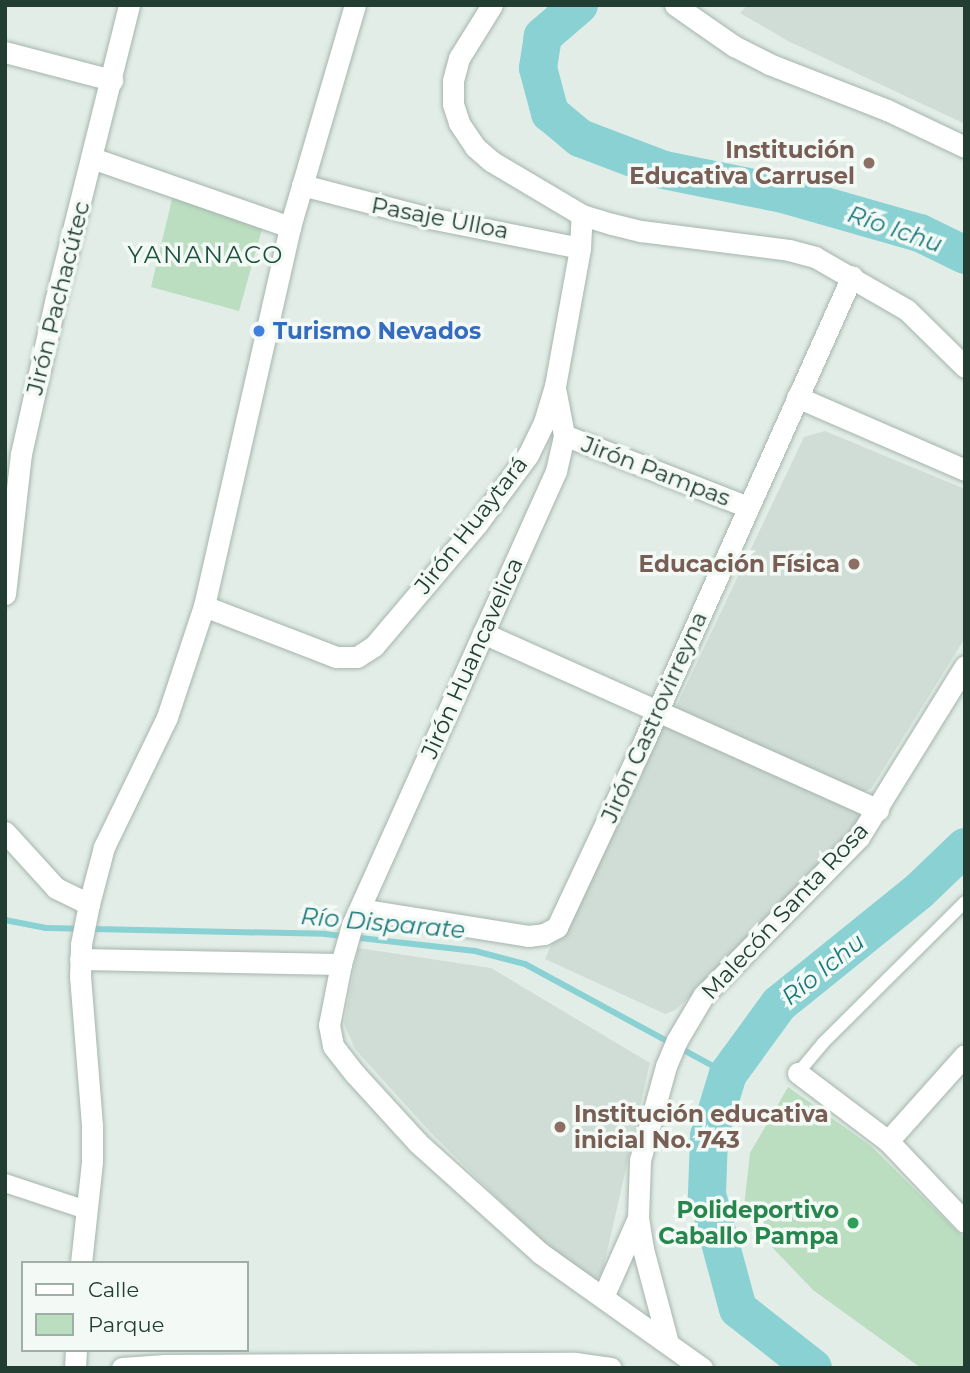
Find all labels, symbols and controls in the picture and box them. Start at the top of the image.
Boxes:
place label: Institución Educativa Carrusel [629,136,855,190]
marker: Institución Educativa Carrusel [861,155,877,171]
street label: Pasaje Ulloa [369,191,511,245]
street label: Jirón Pachacútec [21,198,95,398]
water label: Río Ichu [844,199,946,259]
district label: YANANACO [129,241,283,269]
place label: Turismo Nevados [273,317,481,345]
marker: Turismo Nevados [251,323,267,339]
street label: Jirón Pampas [578,430,734,512]
street label: Jirón Huaytará [409,451,533,599]
place label: Educación Física [639,550,840,578]
street label: Jirón Huancavelica [415,553,529,763]
marker: Educación Física [846,556,862,572]
street label: Jirón Castrovirreyna [595,607,713,827]
street label: Malecón Santa Rosa [696,817,874,1005]
water label: Río Disparate [300,901,466,945]
water label: Río Ichu [776,927,870,1011]
place label: Institución educativa inicial No. 743 [574,1100,829,1154]
marker: Institución educativa inicial No. 743 [552,1119,568,1135]
place label: Polideportivo Caballo Pampa [658,1196,839,1250]
marker: Polideportivo Caballo Pampa [845,1215,861,1231]
legend [21,1261,248,1352]
text: Calle [88,1277,139,1302]
text: Parque [88,1312,164,1337]

